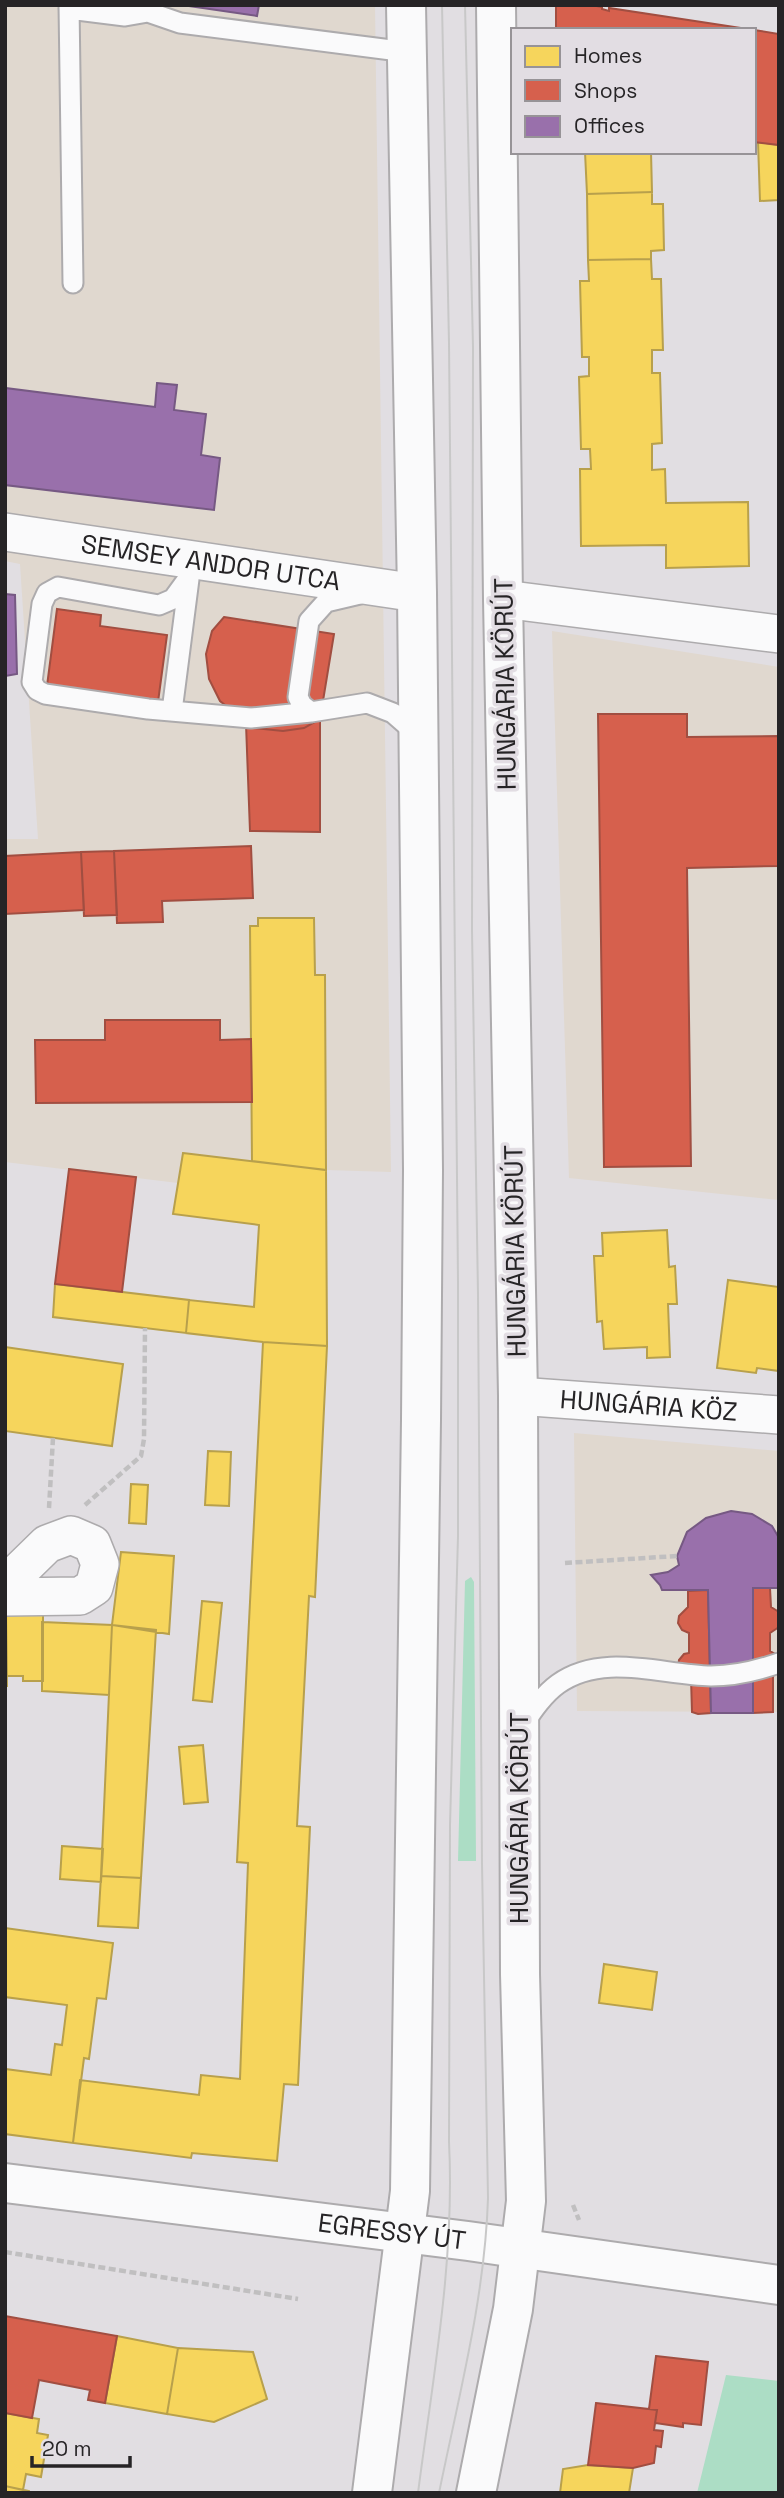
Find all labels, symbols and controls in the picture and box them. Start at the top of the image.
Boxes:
legend [511,28,756,154]
text: Homes [574,42,642,69]
text: Shops [574,77,637,104]
text: Offices [574,112,645,139]
street label: SEMSEY ANDOR UTCA [79,526,343,598]
street label: HUNGÁRIA KÖRÚT [486,578,524,790]
street label: HUNGÁRIA KÖRÚT [496,1145,534,1357]
street label: HUNGÁRIA KÖZ [559,1382,739,1429]
street label: HUNGÁRIA KÖRÚT [502,1712,536,1924]
street label: EGRESSY ÚT [316,2205,468,2258]
scale bar [32,2424,130,2468]
text: 20 m [42,2435,92,2462]

